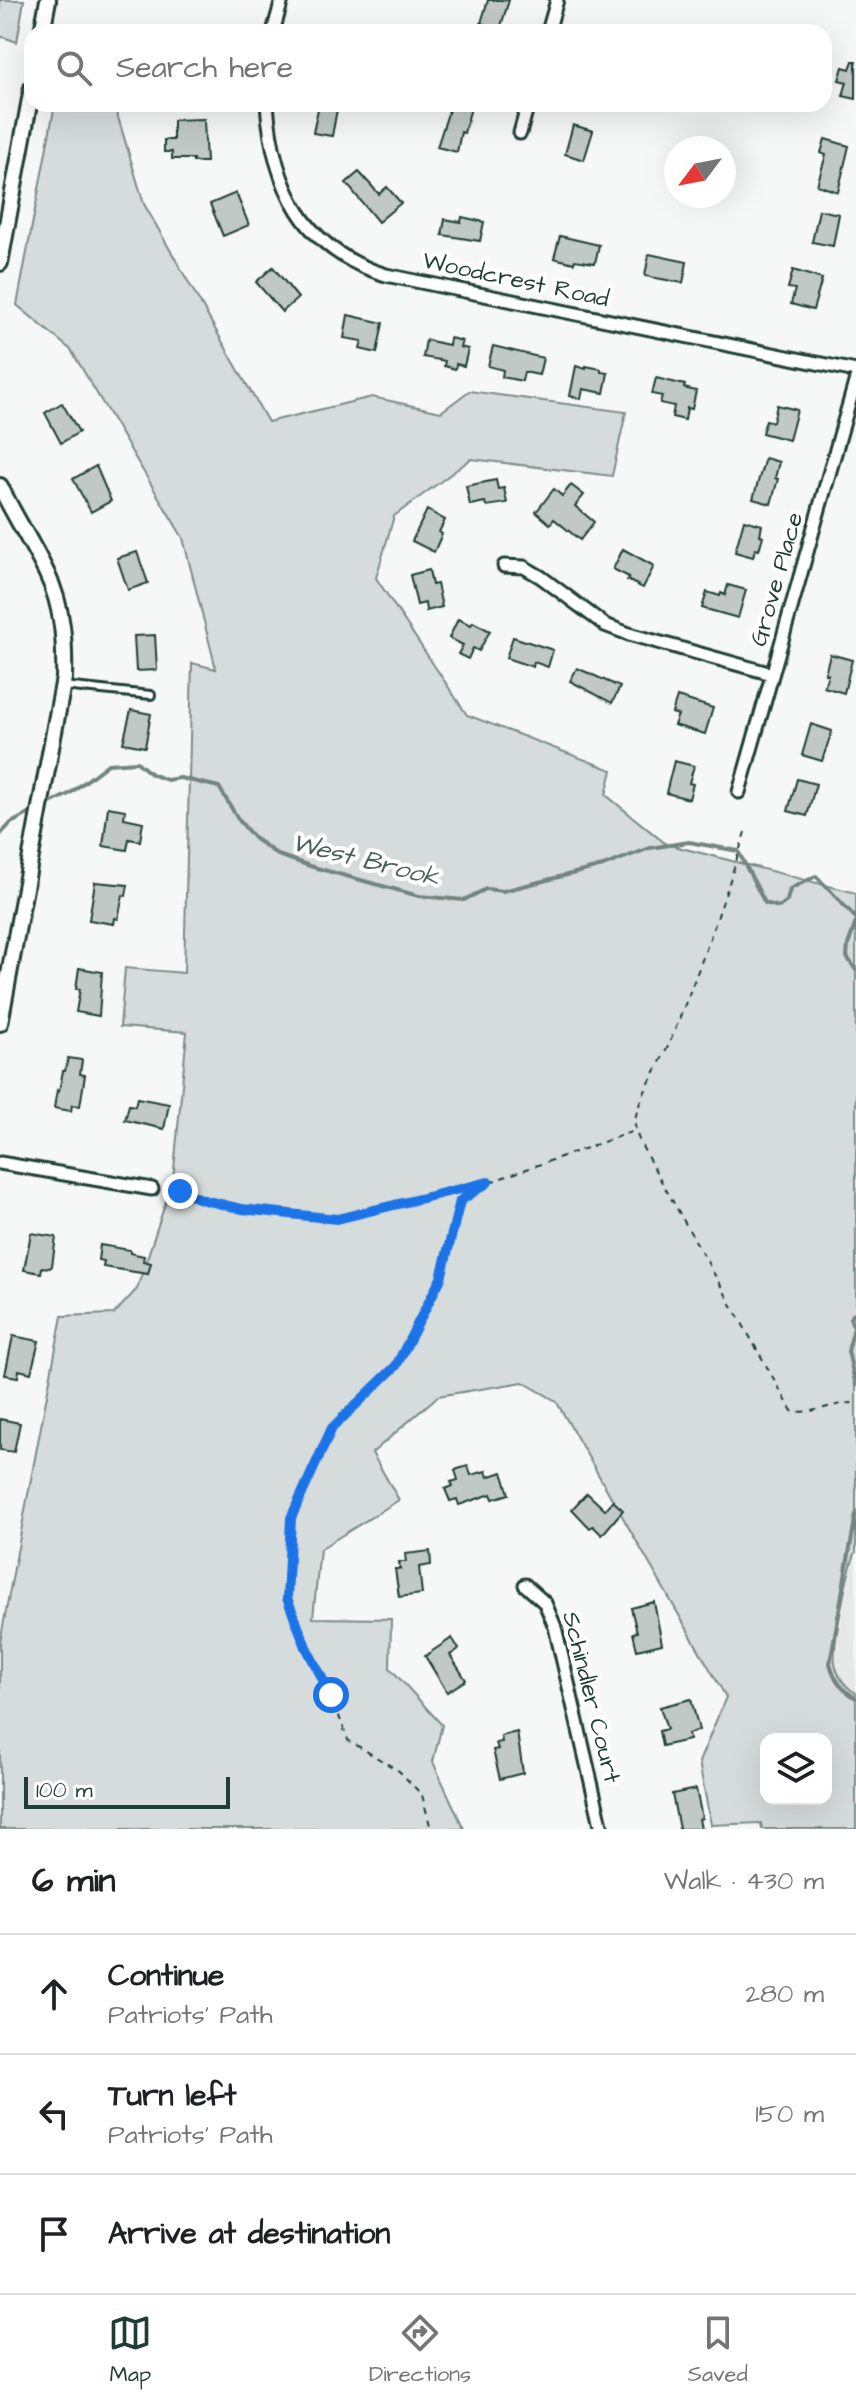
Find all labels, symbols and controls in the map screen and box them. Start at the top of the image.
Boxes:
search box [24,24,832,112]
icon: search [52,46,96,90]
text: Search here [116,47,293,89]
north arrow [664,136,736,208]
street label: Woodcrest Road [419,244,612,316]
street label: Grove Place [742,508,812,650]
water label: West Brook [288,824,444,896]
route end [162,1173,198,1209]
street label: Schindler Court [553,1608,629,1787]
route start [313,1677,349,1713]
map controls [760,1733,832,1805]
button: layers [760,1733,832,1805]
scale bar [24,1773,230,1809]
text: 100 m [36,1775,93,1806]
text: 6 min [32,1857,116,1905]
text: Walk · 430 m [664,1863,824,1899]
text: Continue [108,1955,224,1997]
icon: ahead [32,1972,76,2016]
text: 280 m [745,1976,824,2012]
text: Patriots' Path [108,1997,273,2033]
text: Turn left [108,2075,236,2117]
icon: left [32,2092,76,2136]
text: 150 m [755,2096,824,2132]
text: Patriots' Path [108,2117,273,2153]
icon: arrive [32,2212,76,2256]
text: Arrive at destination [108,2213,390,2255]
tab: Map [108,2311,152,2390]
tab: Directions [369,2311,471,2390]
tab: Saved [688,2311,748,2390]

